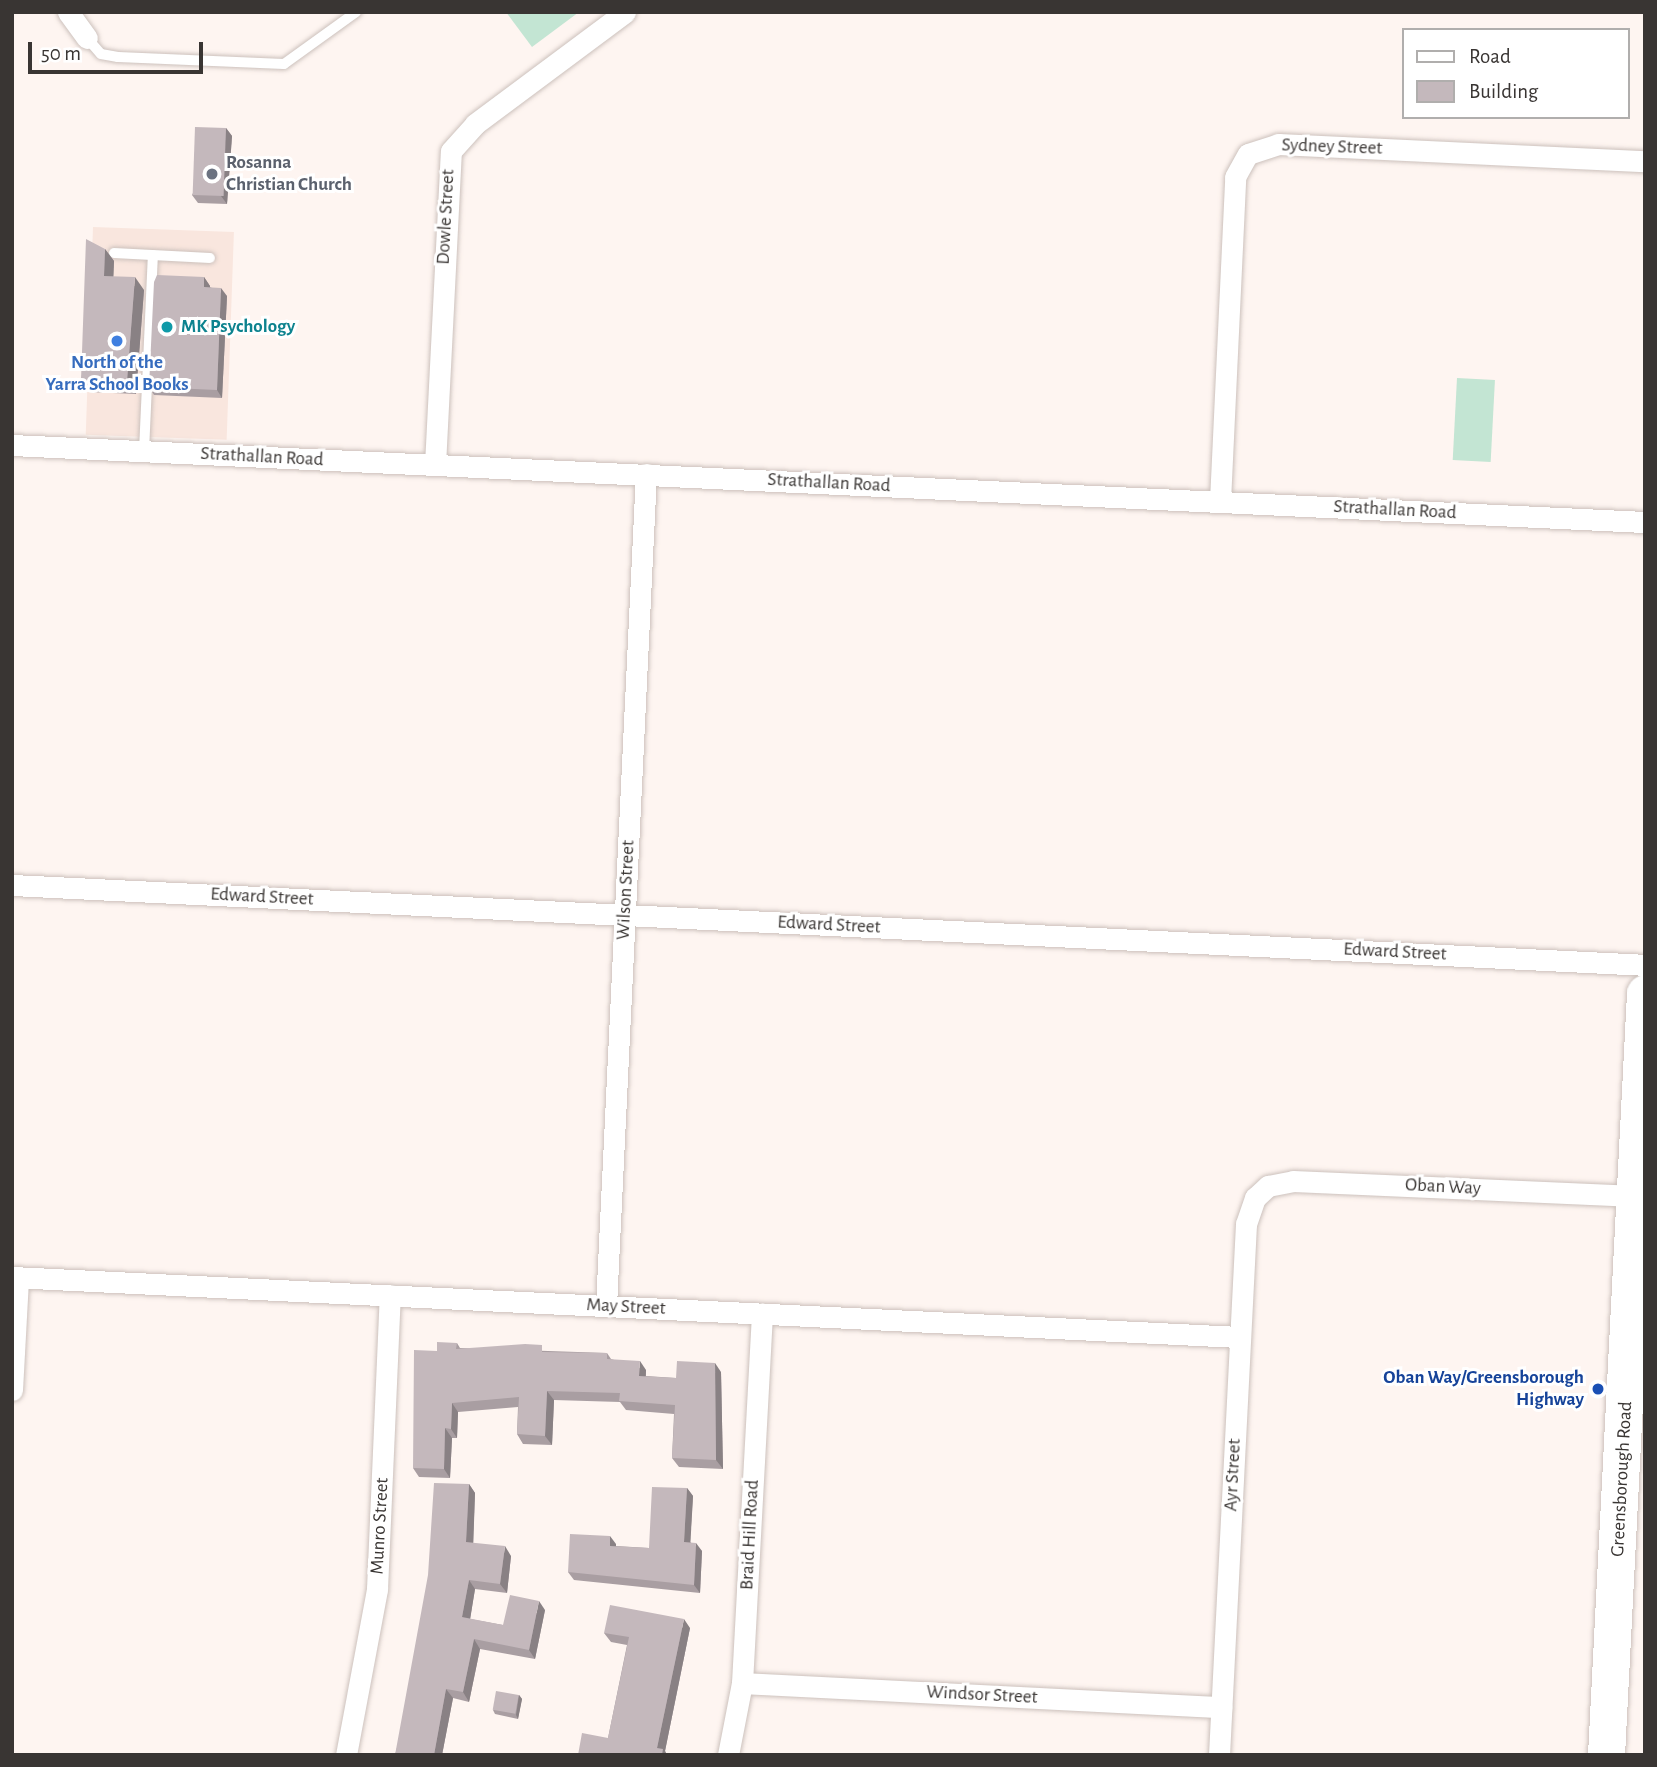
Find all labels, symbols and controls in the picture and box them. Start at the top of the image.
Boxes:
scale bar [32,28,206,72]
legend [1402,28,1629,119]
text: 50 m [41,43,81,64]
text: Road [1469,46,1511,67]
text: Building [1469,81,1538,102]
street label: Sydney Street [1281,134,1383,160]
place label: Rosanna Christian Church [226,152,352,196]
marker: Rosanna Christian Church [204,166,220,182]
street label: Dowle Street [432,169,460,265]
place label: MK Psychology [181,316,295,338]
marker: MK Psychology [159,319,175,335]
marker: North of the Yarra School Books [109,333,125,349]
place label: North of the Yarra School Books [46,352,188,396]
street label: Strathallan Road [200,442,324,472]
street label: Strathallan Road [767,468,891,498]
street label: Strathallan Road [1333,495,1457,525]
street label: Wilson Street [612,839,640,941]
street label: Edward Street [210,883,314,911]
street label: Edward Street [777,911,881,939]
street label: Edward Street [1343,938,1447,966]
street label: Oban Way [1404,1174,1482,1200]
street label: May Street [586,1294,666,1320]
place label: Oban Way/Greensborough Highway [1383,1367,1584,1411]
marker: Oban Way/Greensborough Highway [1590,1381,1606,1397]
street label: Greensborough Road [1607,1401,1637,1557]
street label: Ayr Street [1220,1438,1246,1512]
street label: Munro Street [366,1477,394,1575]
street label: Braid Hill Road [736,1479,764,1591]
street label: Windsor Street [926,1681,1038,1709]

